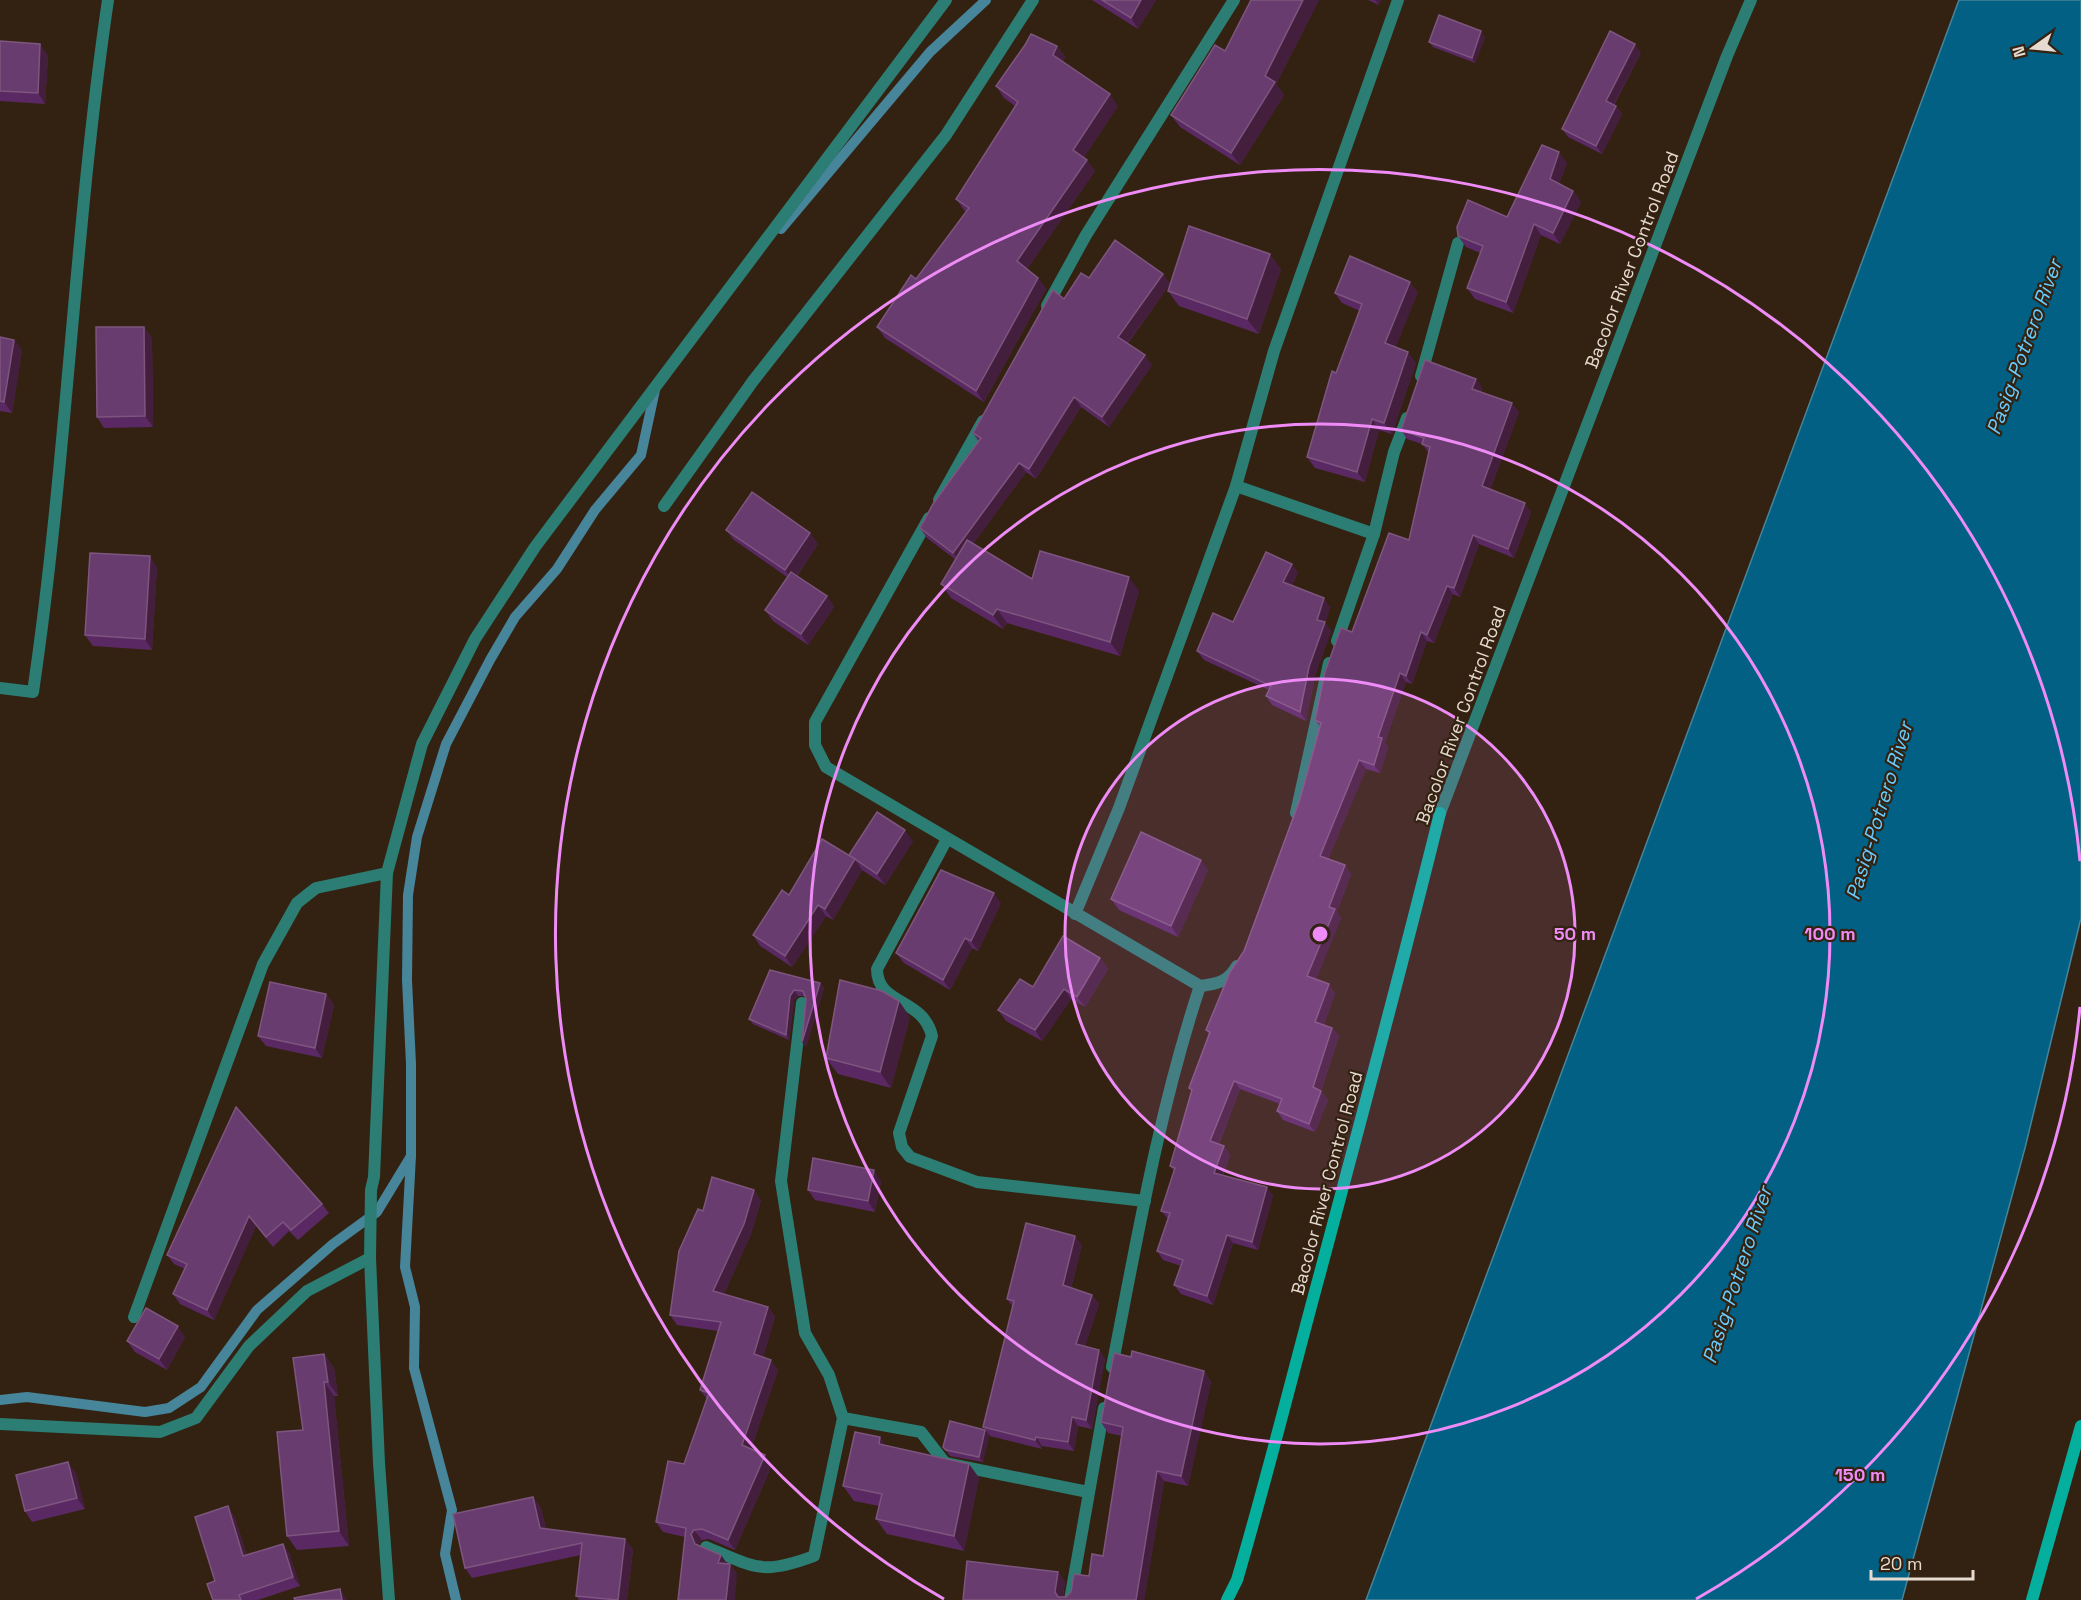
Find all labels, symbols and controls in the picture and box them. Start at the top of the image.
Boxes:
north arrow [2003,18,2063,78]
text: N [2007,44,2031,60]
street label: Bacolor River Control Road [1579,148,1684,372]
water label: Pasig-Potrero River [1980,254,2069,438]
street label: Bacolor River Control Road [1410,603,1511,827]
water label: Pasig-Potrero River [1840,717,1919,903]
text: 50 m [1554,922,1596,945]
text: 100 m [1804,922,1856,945]
centre of rings [1310,924,1330,944]
street label: Bacolor River Control Road [1286,1069,1367,1297]
water label: Pasig-Potrero River [1696,1181,1779,1367]
text: 150 m [1835,1463,1885,1486]
scale bar [1871,1543,1973,1581]
text: 20 m [1880,1552,1923,1575]

